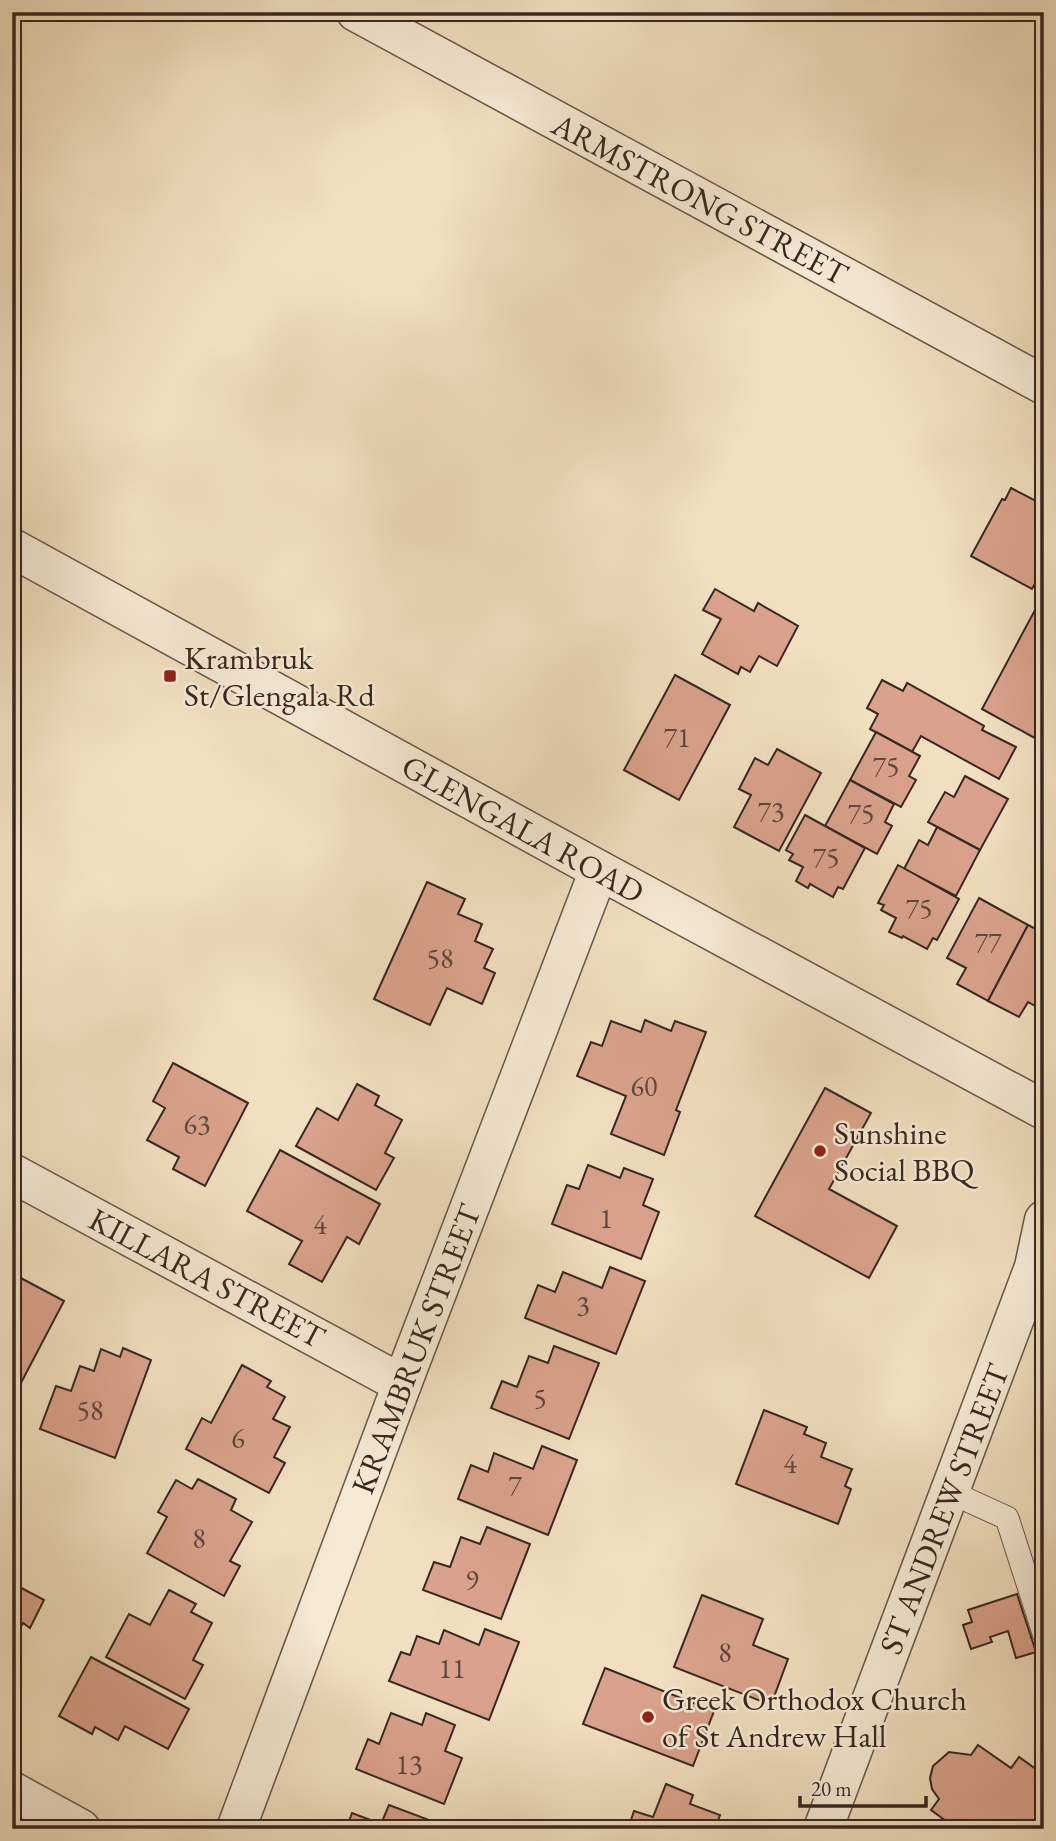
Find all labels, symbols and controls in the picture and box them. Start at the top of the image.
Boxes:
street label: ARMSTRONG STREET [544,103,856,295]
place label: Krambruk St/Glengala Rd [184,637,375,716]
marker: Krambruk St/Glengala Rd [162,668,178,684]
house number: 71 [664,719,690,755]
street label: GLENGALA ROAD [394,745,652,913]
house number: 75 [873,748,899,784]
house number: 73 [758,793,784,829]
house number: 75 [848,795,874,831]
house number: 75 [813,839,839,875]
house number: 75 [906,890,932,926]
house number: 77 [975,924,1002,960]
house number: 58 [427,940,453,976]
house number: 60 [631,1068,657,1104]
house number: 63 [184,1106,210,1142]
place label: Sunshine Social BBQ [834,1112,979,1191]
marker: Sunshine Social BBQ [812,1143,828,1159]
street label: KILLARA STREET [82,1198,333,1358]
street label: KRAMBRUK STREET [341,1198,491,1500]
house number: 1 [599,1200,613,1236]
house number: 4 [313,1206,327,1242]
house number: 3 [576,1287,590,1323]
street label: ST ANDREW STREET [869,1357,1019,1660]
house number: 5 [533,1380,547,1416]
house number: 58 [77,1392,103,1428]
house number: 6 [231,1420,245,1456]
house number: 4 [783,1445,797,1481]
house number: 7 [508,1467,522,1503]
house number: 8 [192,1520,206,1556]
house number: 9 [465,1561,479,1597]
house number: 8 [718,1634,732,1670]
house number: 11 [439,1650,465,1686]
place label: Greek Orthodox Church of St Andrew Hall [662,1678,967,1757]
marker: Greek Orthodox Church of St Andrew Hall [640,1709,656,1725]
house number: 13 [396,1746,422,1782]
scale bar [800,1764,926,1808]
text: 20 m [811,1775,852,1802]

